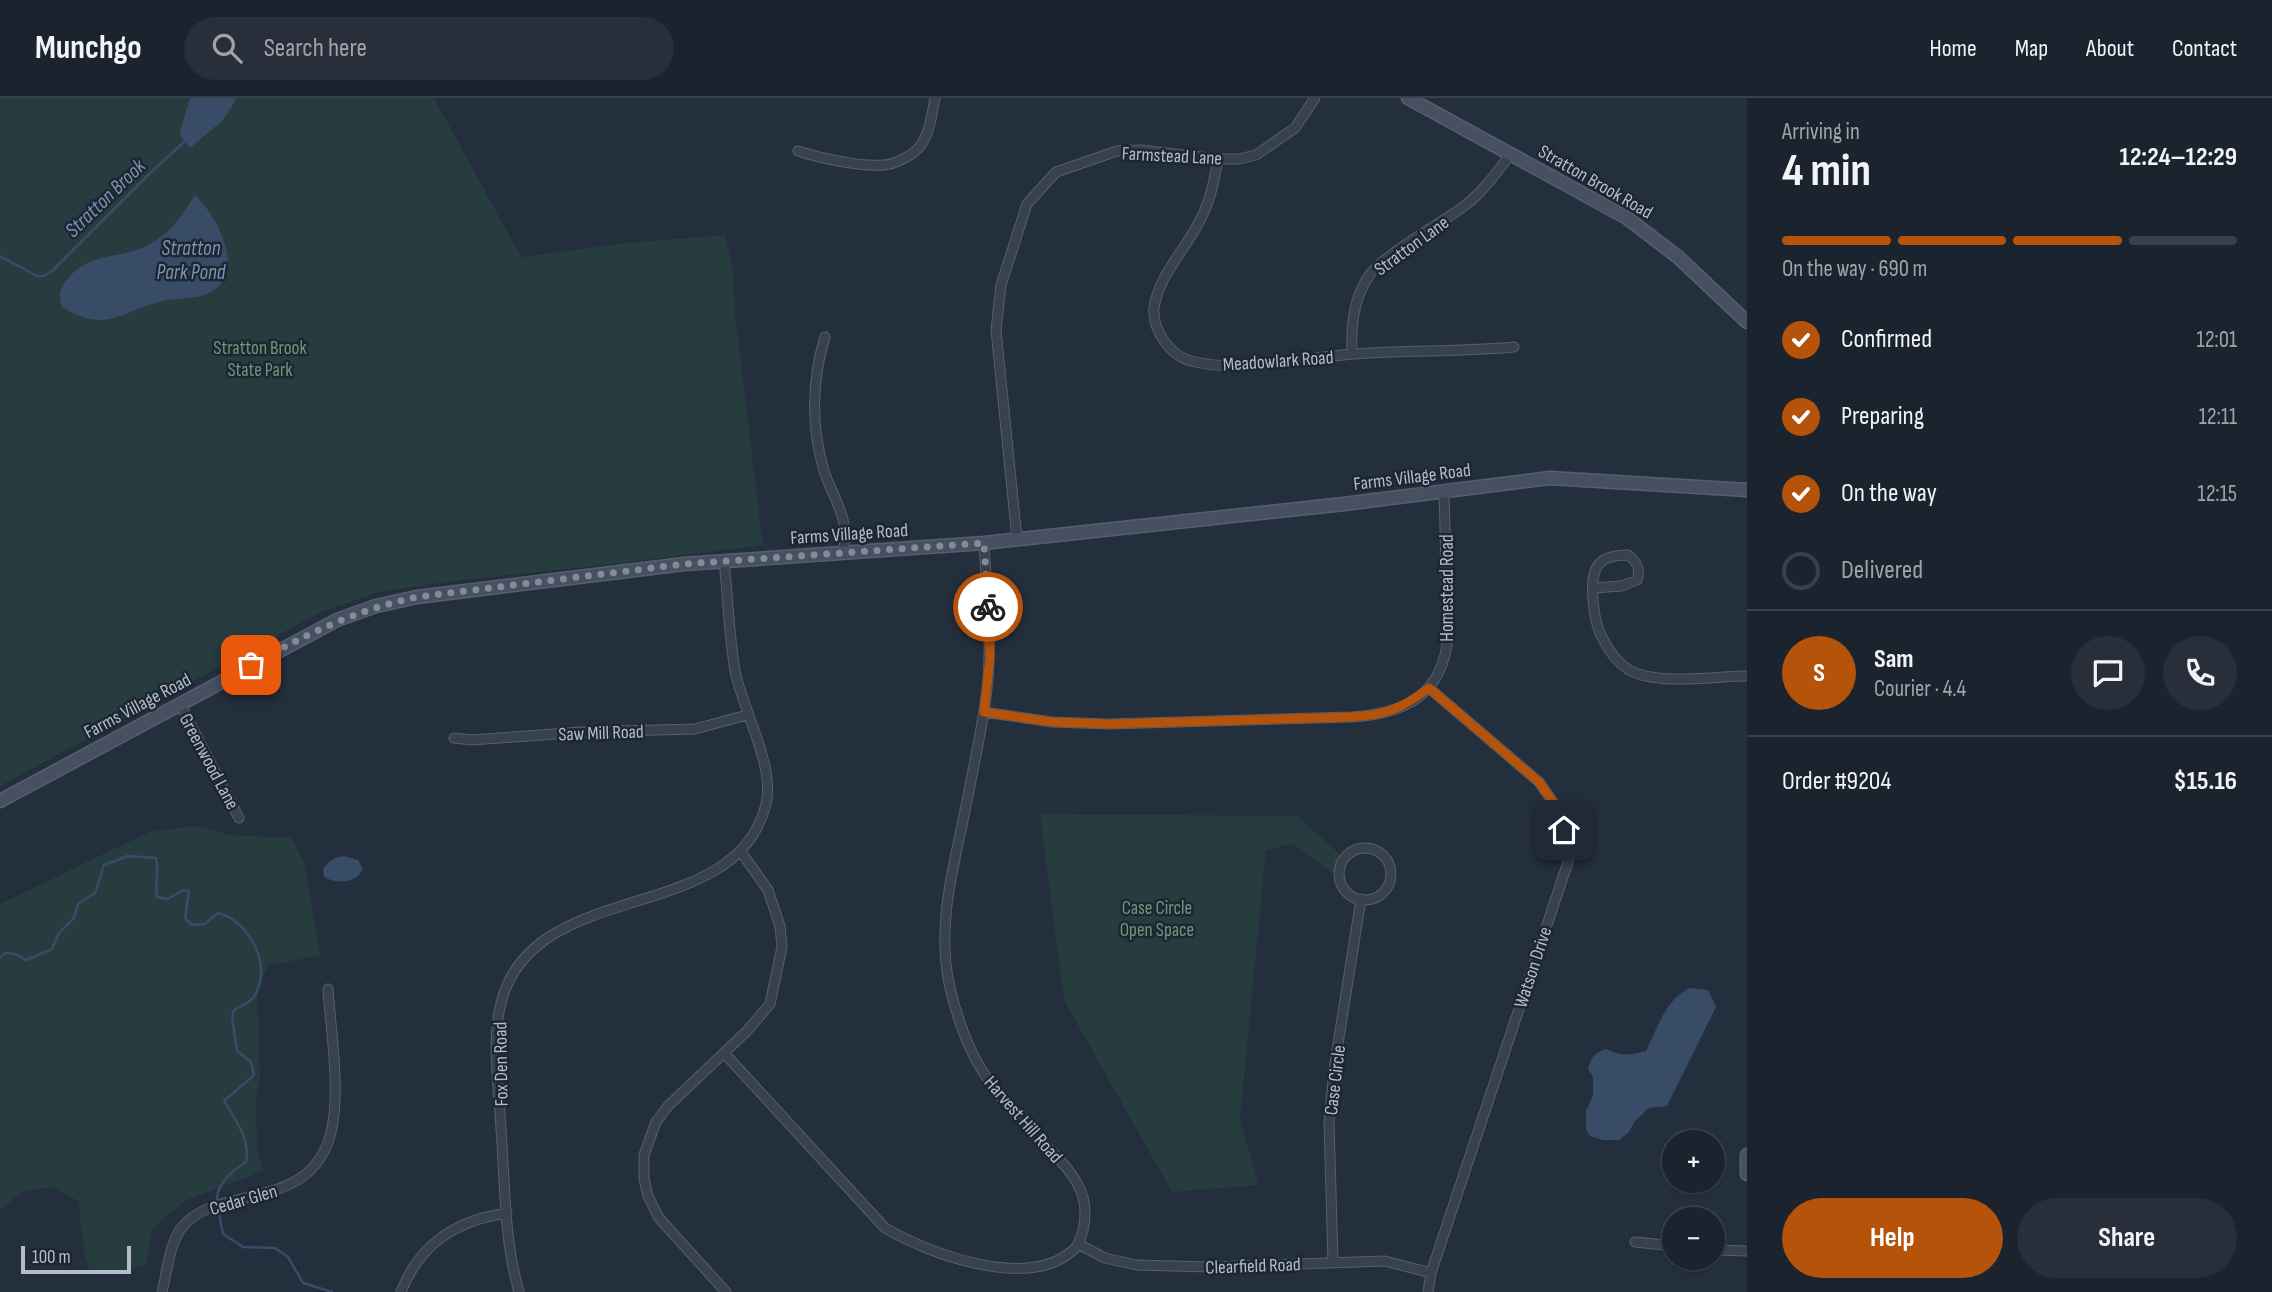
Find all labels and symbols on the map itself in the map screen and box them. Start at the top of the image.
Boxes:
street label: Stratton Brook Road [1534,140,1656,224]
street label: Farmstead Lane [1121,142,1223,171]
water label: Stratton Brook [60,153,151,243]
street label: Stratton Lane [1370,211,1454,281]
water label: Stratton Park Pond [157,236,227,285]
park label: Stratton Brook State Park [213,337,307,382]
street label: Meadowlark Road [1222,346,1334,377]
street label: Farms Village Road [1352,459,1472,496]
street label: Farms Village Road [789,519,909,550]
street label: Homestead Road [1436,534,1459,642]
courier [953,572,1023,642]
pin [221,635,281,695]
street label: Farms Village Road [80,668,195,744]
street label: Greenwood Lane [174,710,244,814]
street label: Saw Mill Road [558,721,644,746]
pin [1534,800,1594,860]
park label: Case Circle Open Space [1120,897,1194,942]
street label: Watson Drive [1510,924,1557,1011]
street label: Fox Den Road [489,1021,514,1106]
street label: Case Circle [1320,1044,1351,1117]
street label: Harvest Hill Road [979,1072,1067,1168]
street label: Cedar Glen [207,1180,280,1221]
scale bar [21,1243,131,1275]
street label: Clearfield Road [1205,1253,1301,1280]

